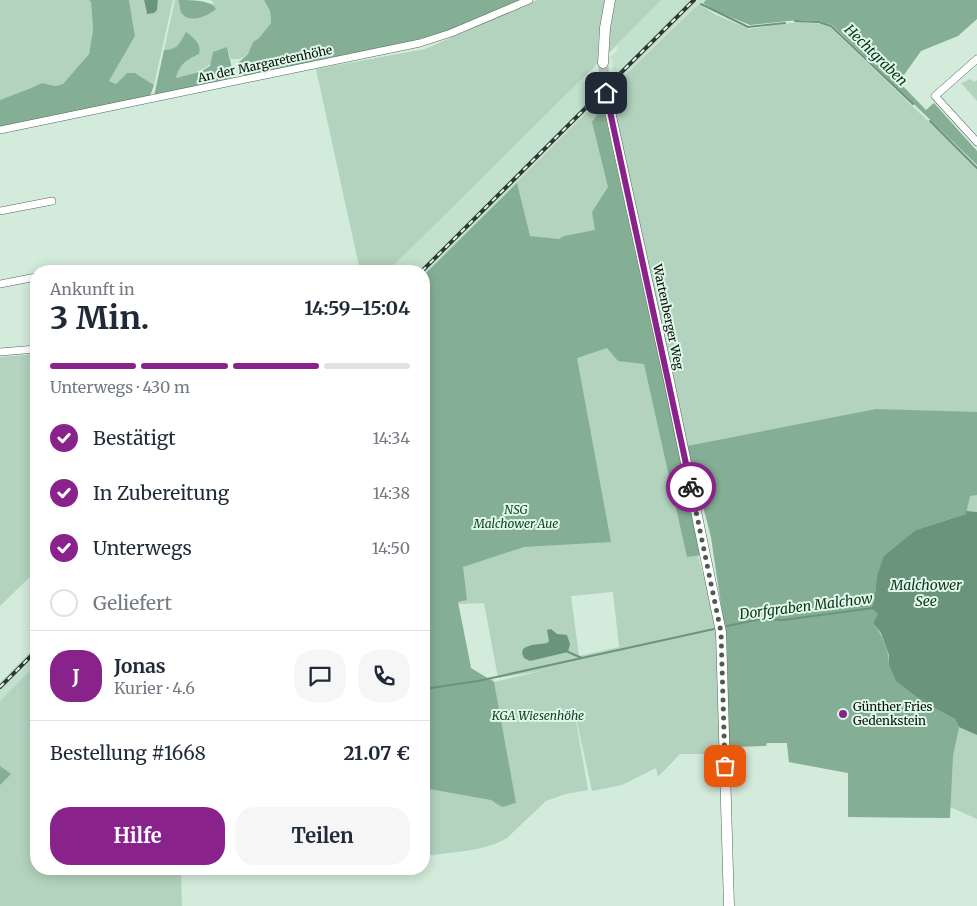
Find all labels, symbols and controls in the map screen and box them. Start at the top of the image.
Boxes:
water label: Hechtgraben [840,20,911,90]
street label: An der Margaretenhöhe [195,42,334,85]
pin [585,72,627,114]
icon: home [592,79,620,107]
street label: Wartenberger Weg [650,262,687,372]
text: Ankunft in [50,279,135,299]
text: 14:59–15:04 [304,296,410,320]
text: 3 Min. [50,298,149,338]
text: Unterwegs · 430 m [50,377,190,397]
icon: check [50,424,78,452]
text: Bestätigt [93,426,176,450]
text: 14:34 [372,428,410,448]
courier [666,462,716,512]
icon: bike [677,473,705,501]
icon: check [50,479,78,507]
text: In Zubereitung [93,481,229,505]
text: 14:38 [373,483,410,503]
park label: NSG Malchower Aue [473,502,558,531]
icon: check [50,534,78,562]
text: Unterwegs [93,536,192,560]
text: 14:50 [372,538,410,558]
water label: Malchower See [889,576,962,610]
water label: Dorfgraben Malchow [737,589,874,623]
text: Geliefert [93,591,172,615]
button: chat [294,650,346,702]
button: phone [358,650,410,702]
text: Jonas [114,654,166,678]
text: J [72,664,80,688]
text: Kurier · 4.6 [114,678,195,698]
place label: Günther Fries Gedenkstein [853,699,933,728]
park label: KGA Wiesenhöhe [491,708,584,723]
marker: Günther Fries Gedenkstein [837,708,849,720]
text: Bestellung #1668 [50,741,206,765]
text: 21.07 € [343,741,410,765]
pin [704,745,746,787]
icon: bag [711,752,739,780]
button: Hilfe [50,807,225,865]
button: Teilen [235,807,410,865]

